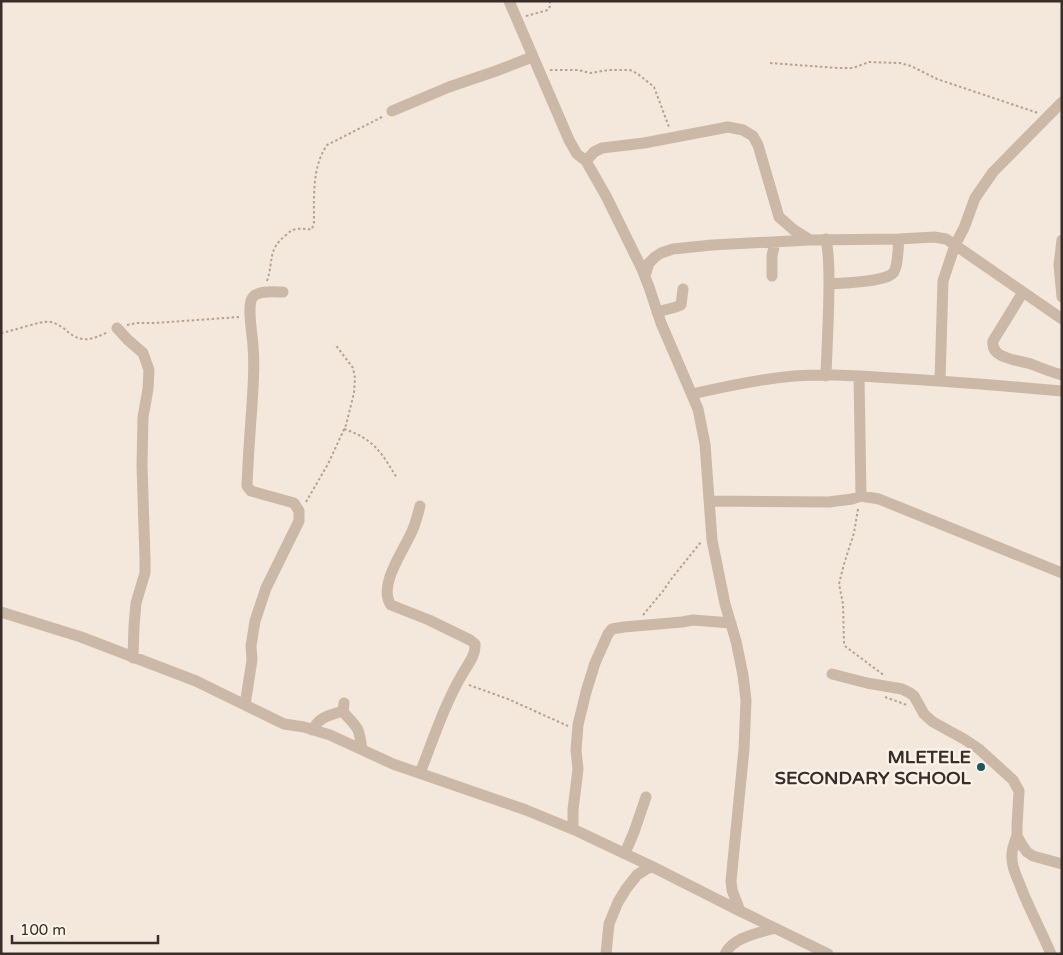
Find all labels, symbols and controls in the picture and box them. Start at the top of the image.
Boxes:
place label: MLETELE SECONDARY SCHOOL [775,746,972,789]
marker: MLETELE SECONDARY SCHOOL [975,761,987,773]
scale bar [12,912,159,944]
text: 100 m [20,921,66,939]

